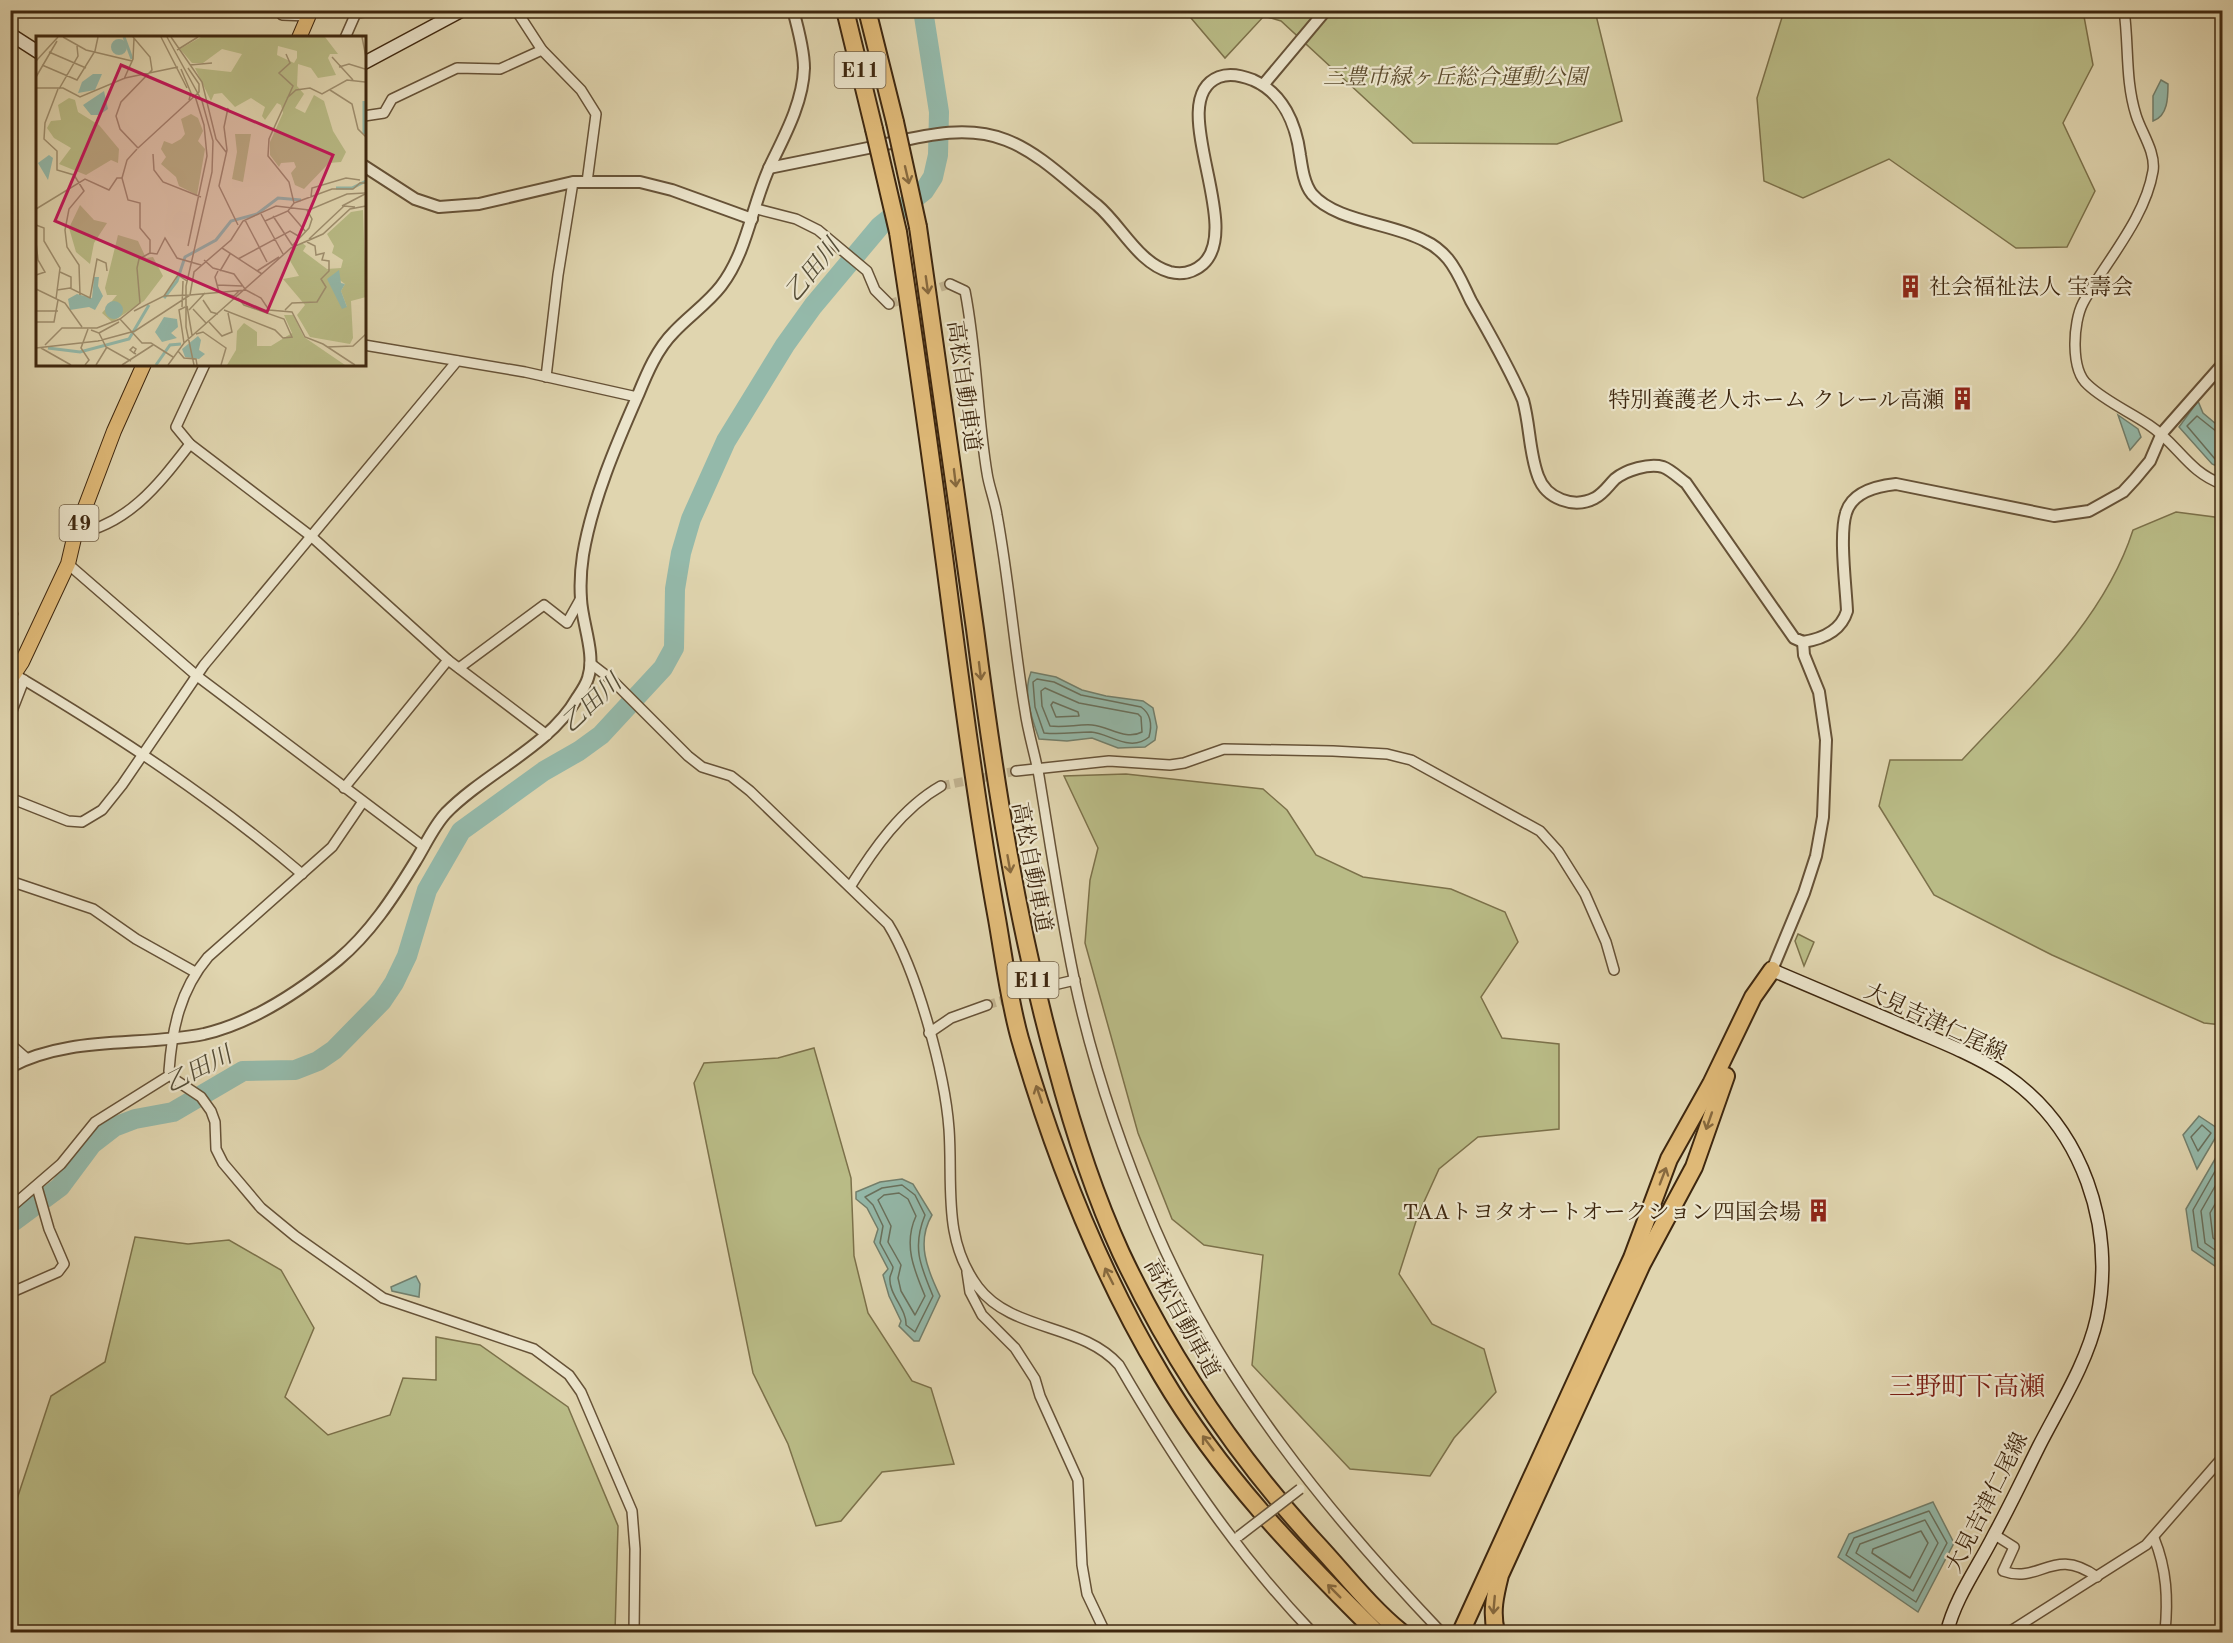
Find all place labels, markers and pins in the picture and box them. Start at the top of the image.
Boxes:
building icon: 社会福祉法人 宝壽会 [1898,273,1924,299]
place label: 社会福祉法人 宝壽会 [1929,275,2133,299]
building icon: 特別養護老人ホーム クレール高瀬 [1949,386,1975,412]
place label: 特別養護老人ホーム クレール高瀬 [1608,388,1944,412]
building icon: TAAトヨタオートオークション四国会場 [1806,1198,1832,1224]
place label: TAAトヨタオートオークション四国会場 [1403,1200,1801,1224]

